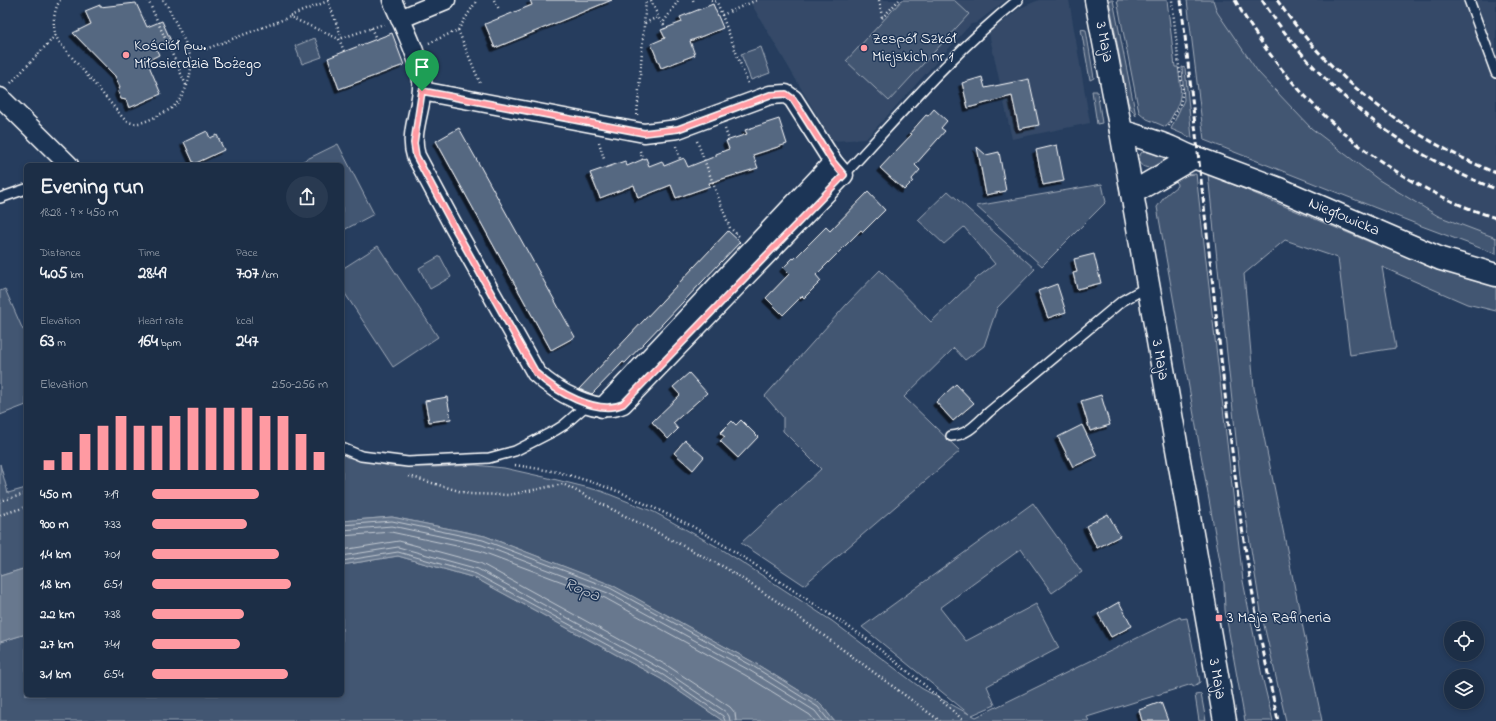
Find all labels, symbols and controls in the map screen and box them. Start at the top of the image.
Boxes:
street label: 3 Maja [1088,20,1120,64]
place label: Zespół Szkół Miejskich nr 1 [872,27,956,69]
place label: Kościół pw. Miłosierdzia Bożego [134,34,261,76]
marker: Zespół Szkół Miejskich nr 1 [859,43,869,53]
marker: Kościół pw. Miłosierdzia Bożego [121,50,131,60]
pin [405,50,439,91]
icon: arrive [411,56,433,78]
text: Evening run [40,172,144,204]
button: share [286,176,328,218]
street label: Niegłowicka [1305,191,1383,243]
text: 18:28 · 9 × 450 m [40,203,118,222]
text: Distance [40,245,81,261]
text: Time [138,245,160,261]
text: Pace [236,245,257,261]
text: 4.05 [40,261,68,286]
text: 28:49 [138,261,166,286]
text: 7:07 [236,261,259,286]
text: km [68,267,84,283]
text: /km [259,267,278,283]
text: Elevation [40,313,80,329]
text: Heart rate [138,313,183,329]
text: kcal [236,313,254,329]
text: 63 [40,329,55,354]
text: 164 [138,329,158,354]
text: 247 [236,329,258,354]
text: m [55,335,66,351]
text: bpm [158,335,181,351]
street label: 3 Maja [1145,338,1175,382]
text: Elevation [40,375,88,394]
text: 250–256 m [272,375,328,394]
text: 450 m [40,485,72,504]
text: 7:19 [104,485,119,504]
text: 900 m [40,515,68,534]
text: 7:33 [104,515,121,534]
text: 1.4 km [40,545,71,564]
text: 7:01 [104,545,120,564]
water label: Ropa [560,572,604,609]
text: 1.8 km [40,575,71,594]
text: 6:51 [104,575,122,594]
text: 2.2 km [40,605,75,624]
text: 7:38 [104,605,121,624]
place label: 3 Maja Rafineria [1227,606,1331,630]
marker: 3 Maja Rafineria [1214,613,1224,623]
map controls [1444,621,1484,709]
button: locate [1444,621,1484,661]
text: 2.7 km [40,635,74,654]
text: 7:41 [104,635,120,654]
street label: 3 Maja [1202,657,1232,701]
text: 3.1 km [40,665,71,684]
text: 6:54 [104,665,124,684]
button: layers [1444,669,1484,709]

